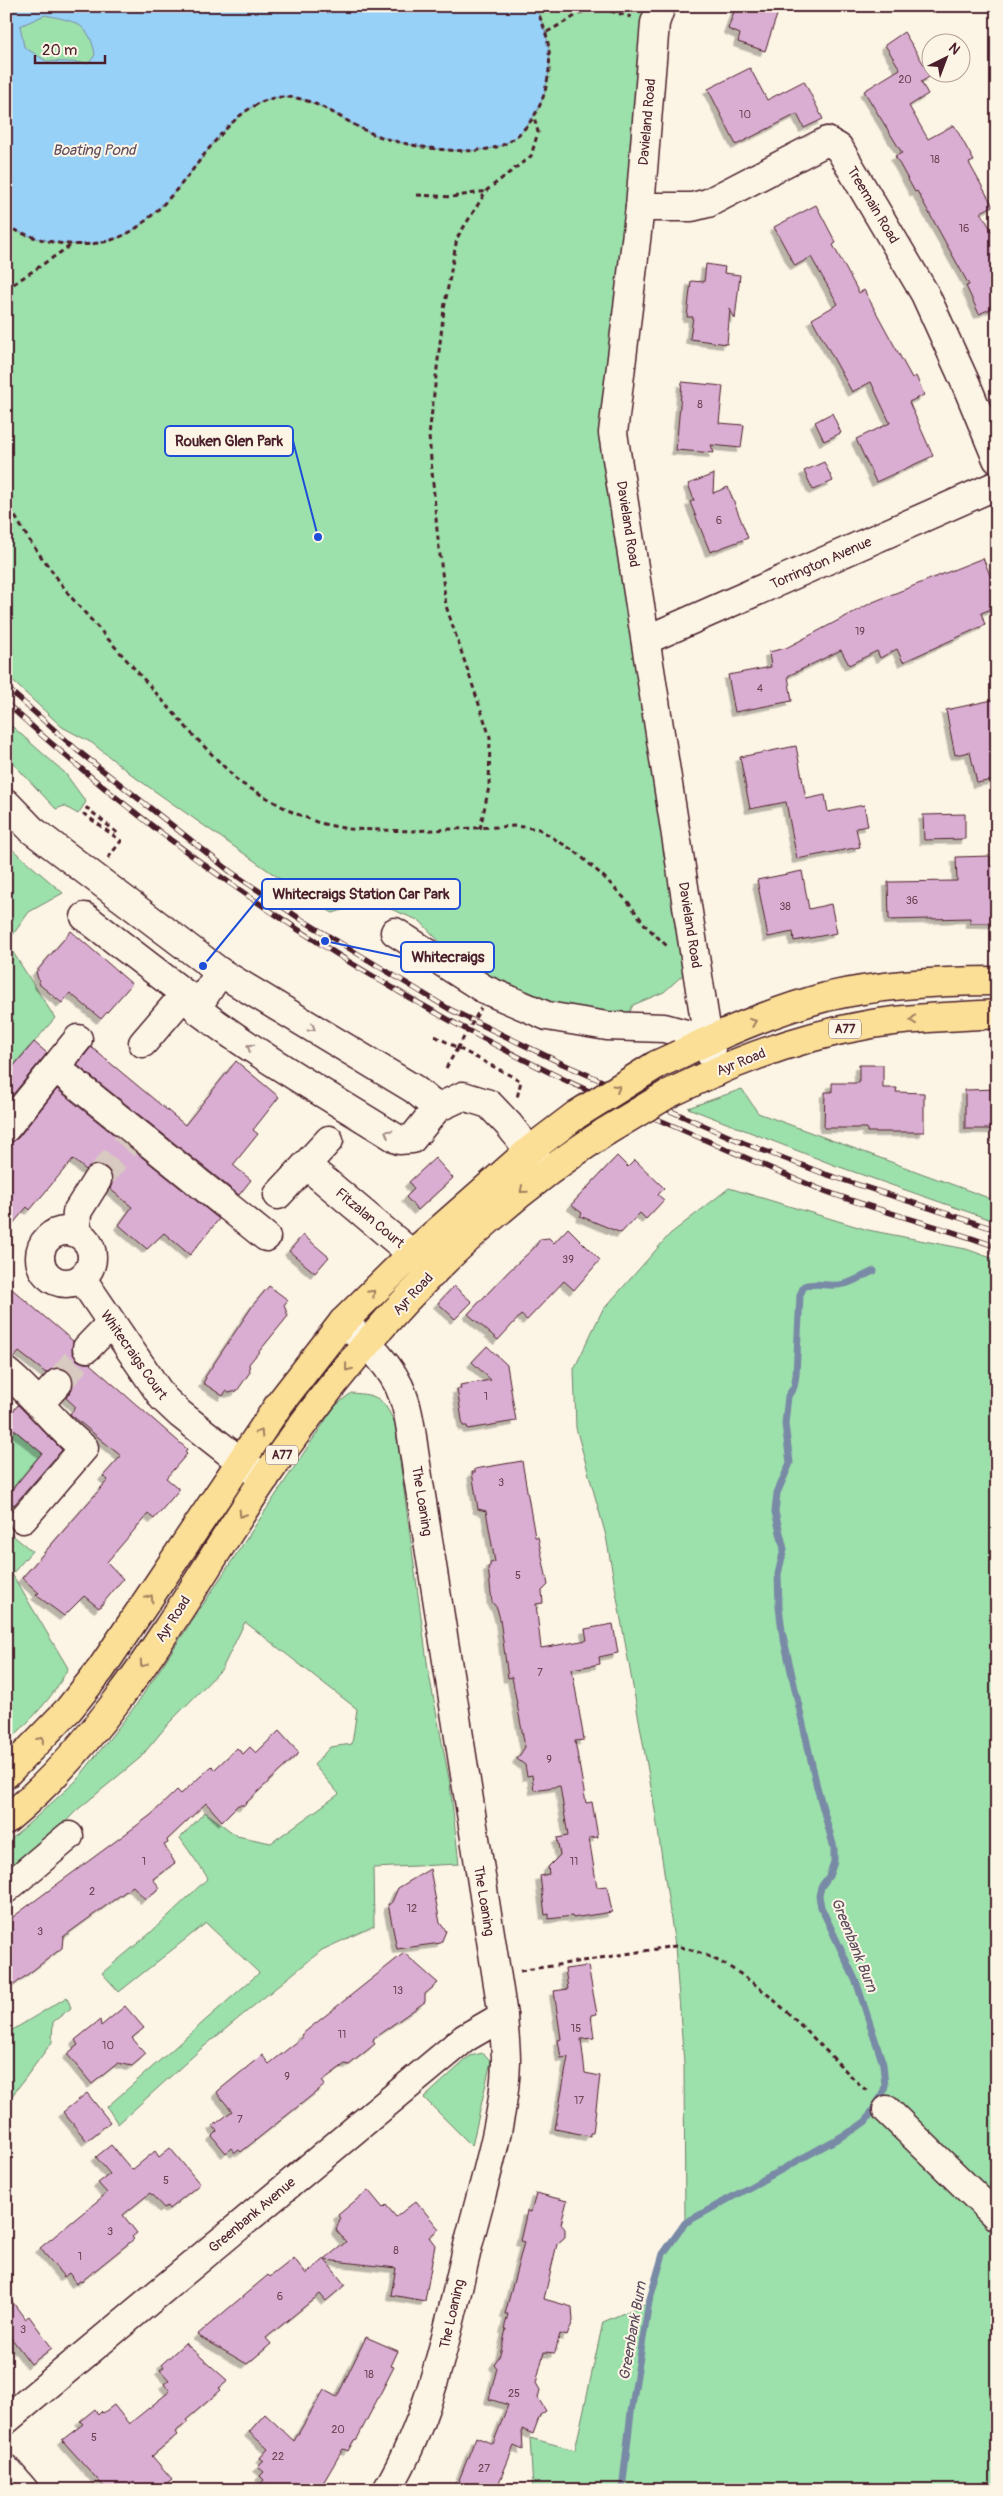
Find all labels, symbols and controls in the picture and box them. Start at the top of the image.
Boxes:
scale bar [35,32,105,64]
north arrow [920,32,970,82]
text: N [945,39,964,58]
text: 20 m [42,41,77,60]
house number: 20 [898,73,912,86]
street label: Davieland Road [635,78,659,166]
house number: 10 [739,108,751,121]
water label: Boating Pond [53,141,137,160]
house number: 18 [930,153,940,166]
street label: Treemain Road [843,163,903,247]
house number: 16 [959,222,969,235]
house number: 8 [697,398,703,411]
callout: Rouken Glen Park [165,426,293,456]
text: Rouken Glen Park [175,432,284,451]
street label: Davieland Road [613,480,643,569]
house number: 6 [716,514,722,527]
street label: Torrington Avenue [768,533,874,593]
house number: 19 [855,625,865,638]
house number: 4 [757,682,764,695]
callout: Whitecraigs Station Car Park [262,879,460,909]
street label: Davieland Road [675,881,705,970]
text: Whitecraigs Station Car Park [272,885,450,904]
house number: 36 [906,894,918,907]
house number: 38 [779,900,791,913]
callout: Whitecraigs [401,942,494,972]
text: Whitecraigs [412,948,485,967]
one-way arrow [909,1014,917,1025]
one-way arrow [748,1018,757,1028]
road number: A77 [829,1020,861,1038]
one-way arrow [307,1021,316,1031]
one-way arrow [246,1044,255,1053]
street label: Ayr Road [714,1044,768,1080]
one-way arrow [612,1084,621,1094]
one-way arrow [384,1129,393,1139]
street label: Fitzalan Court [332,1184,408,1252]
one-way arrow [519,1184,528,1193]
house number: 39 [562,1253,574,1266]
street label: Ayr Road [389,1269,437,1319]
one-way arrow [366,1290,375,1299]
street label: Whitecraigs Court [97,1307,171,1403]
one-way arrow [345,1362,353,1371]
house number: 1 [484,1390,488,1403]
one-way arrow [254,1429,263,1439]
road number: A77 [266,1446,298,1464]
street label: The Loaning [408,1465,436,1537]
house number: 3 [498,1476,504,1489]
one-way arrow [239,1508,248,1517]
house number: 5 [515,1569,521,1582]
street label: Ayr Road [152,1593,194,1645]
one-way arrow [144,1594,154,1603]
one-way arrow [140,1658,149,1668]
house number: 7 [537,1666,543,1679]
one-way arrow [35,1736,44,1745]
house number: 9 [546,1753,552,1766]
house number: 1 [142,1855,146,1868]
house number: 11 [570,1855,578,1868]
street label: The Loaning [470,1865,498,1937]
house number: 2 [89,1885,95,1898]
water label: Greenbank Burn [827,1895,882,1996]
house number: 12 [407,1902,417,1915]
house number: 3 [37,1925,43,1938]
house number: 13 [393,1984,403,1997]
house number: 15 [571,2022,581,2035]
house number: 11 [338,2028,346,2041]
house number: 10 [102,2039,114,2052]
house number: 9 [284,2070,290,2083]
house number: 17 [574,2094,584,2107]
house number: 7 [237,2113,243,2126]
house number: 5 [163,2174,169,2187]
street label: Greenbank Avenue [205,2174,299,2256]
house number: 3 [107,2225,113,2238]
house number: 8 [393,2244,399,2257]
house number: 1 [78,2250,82,2263]
street label: The Loaning [436,2277,468,2351]
water label: Greenbank Burn [615,2279,651,2382]
house number: 6 [277,2290,283,2303]
house number: 3 [20,2323,26,2336]
house number: 18 [364,2368,374,2381]
house number: 25 [508,2387,520,2400]
house number: 20 [331,2423,345,2436]
house number: 5 [91,2431,97,2444]
house number: 22 [272,2450,284,2463]
house number: 27 [478,2462,490,2475]

